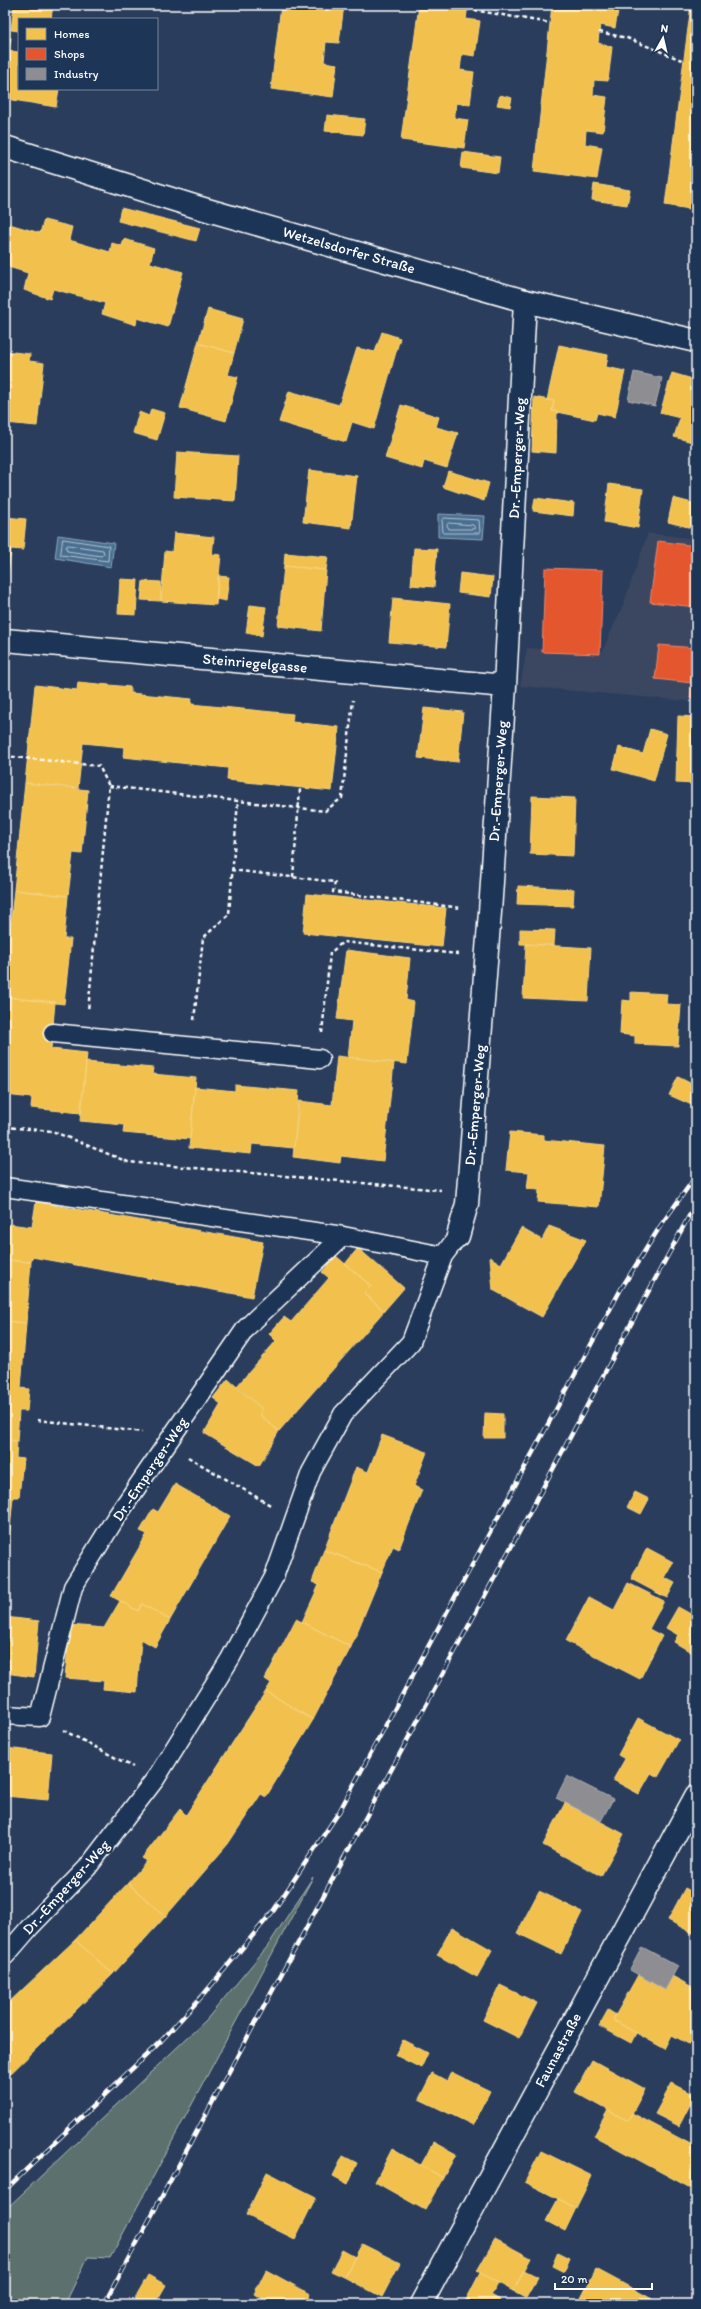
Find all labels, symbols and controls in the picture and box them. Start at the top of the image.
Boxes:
legend [18,18,158,90]
north arrow [643,18,683,58]
text: N [660,22,669,36]
text: Homes [54,27,90,41]
text: Shops [54,47,85,61]
text: Industry [54,67,99,81]
street label: Wetzelsdorfer Straße [281,222,417,278]
street label: Dr.-Emperger-Weg [505,397,529,519]
street label: Steinriegelgasse [202,649,308,677]
street label: Dr.-Emperger-Weg [485,719,511,842]
street label: Dr.-Emperger-Weg [461,1043,489,1166]
street label: Dr.-Emperger-Weg [109,1413,192,1524]
street label: Dr.-Emperger-Weg [19,1836,114,1938]
street label: Faunastraße [531,2010,585,2090]
scale bar [555,2265,652,2291]
text: 20 m [561,2272,588,2286]

